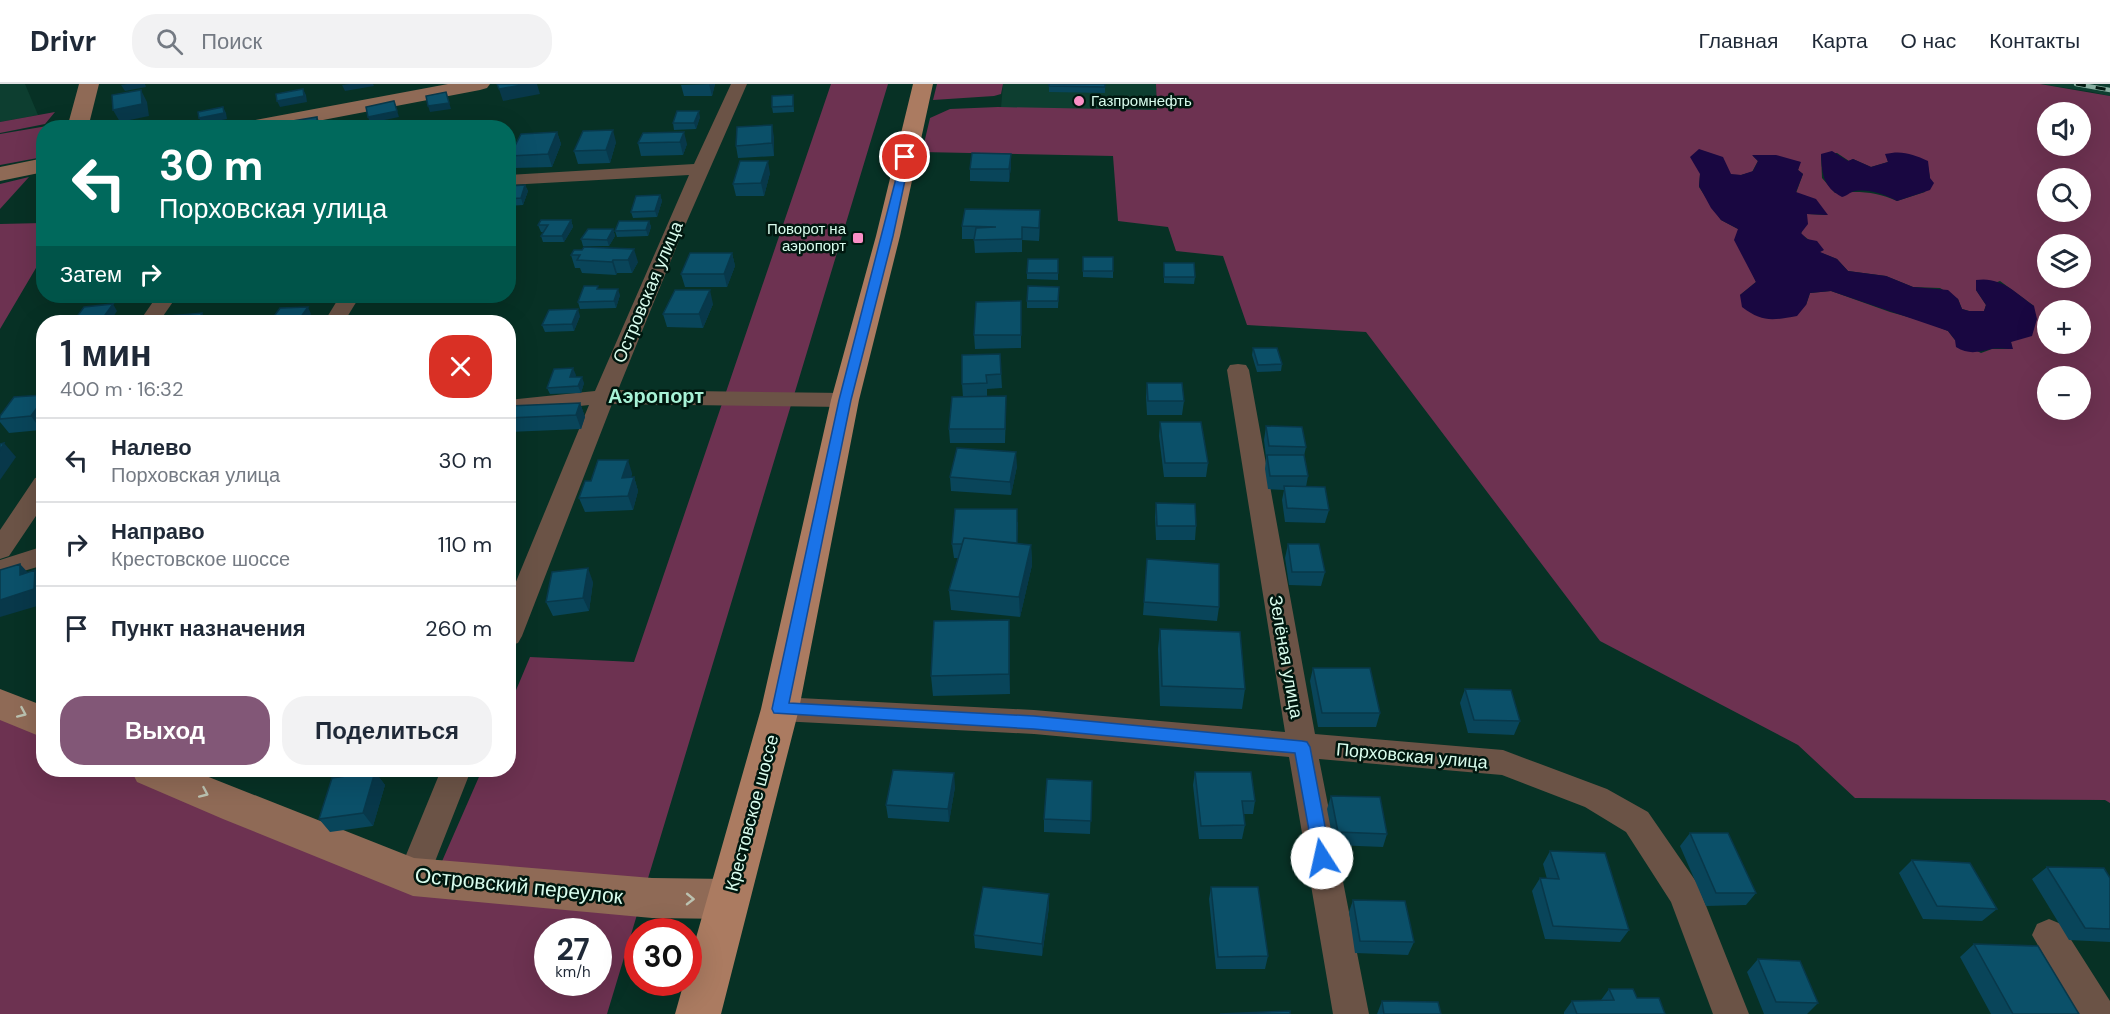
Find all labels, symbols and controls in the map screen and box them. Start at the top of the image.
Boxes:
search box [132,14,552,68]
text: Drivr [30,23,96,60]
icon: search [153,25,186,58]
text: Поиск [201,27,262,56]
text: Главная [1698,27,1778,55]
text: Карта [1811,27,1868,55]
text: О нас [1901,27,1956,55]
text: Контакты [1989,27,2080,55]
place label: Газпромнефть [1091,91,1192,111]
marker: Газпромнефть [1072,94,1086,108]
map controls [2037,102,2091,420]
button: sound [2037,102,2091,156]
pin [879,131,930,182]
text: 30 m [159,138,263,193]
icon: arrive [888,140,921,173]
icon: left [60,144,138,222]
button: search [2037,168,2091,222]
text: Порховская улица [159,191,387,226]
street label: Островская улица [607,216,689,367]
place label: Поворот на аэропорт [767,219,847,256]
marker: Поворот на аэропорт [851,231,865,245]
button: layers [2037,234,2091,288]
icon: right [134,258,167,291]
text: Затем [60,260,122,289]
button: + [2037,300,2091,354]
text: 1 мин [60,330,152,377]
button: close [429,335,492,398]
button: − [2037,366,2091,420]
text: 400 m · 16:32 [60,376,183,402]
district label: Аэропорт [608,383,704,409]
text: Налево [111,433,192,462]
icon: left [60,444,93,477]
text: 30 m [438,446,492,475]
text: Порховская улица [111,462,280,488]
text: Направо [111,517,205,546]
icon: right [60,528,93,561]
text: 110 m [438,530,492,559]
text: Крестовское шоссе [111,546,290,572]
street label: Зелёная улица [1263,593,1309,721]
icon: arrive [60,612,93,645]
text: Пункт назначения [111,614,306,643]
text: 260 m [425,614,492,643]
button: Выход [60,696,270,765]
button: Поделиться [282,696,492,765]
one-way arrow [15,706,26,718]
street label: Крестовское шоссе [720,732,784,894]
street label: Порховская улица [1335,737,1490,775]
one-way arrow [198,786,209,798]
position arrow [1290,826,1354,890]
street label: Островский переулок [414,861,625,911]
one-way arrow [686,893,695,905]
speed limit sign: 30 [624,918,702,996]
text: 27 [556,930,590,969]
text: km/h [555,962,591,982]

